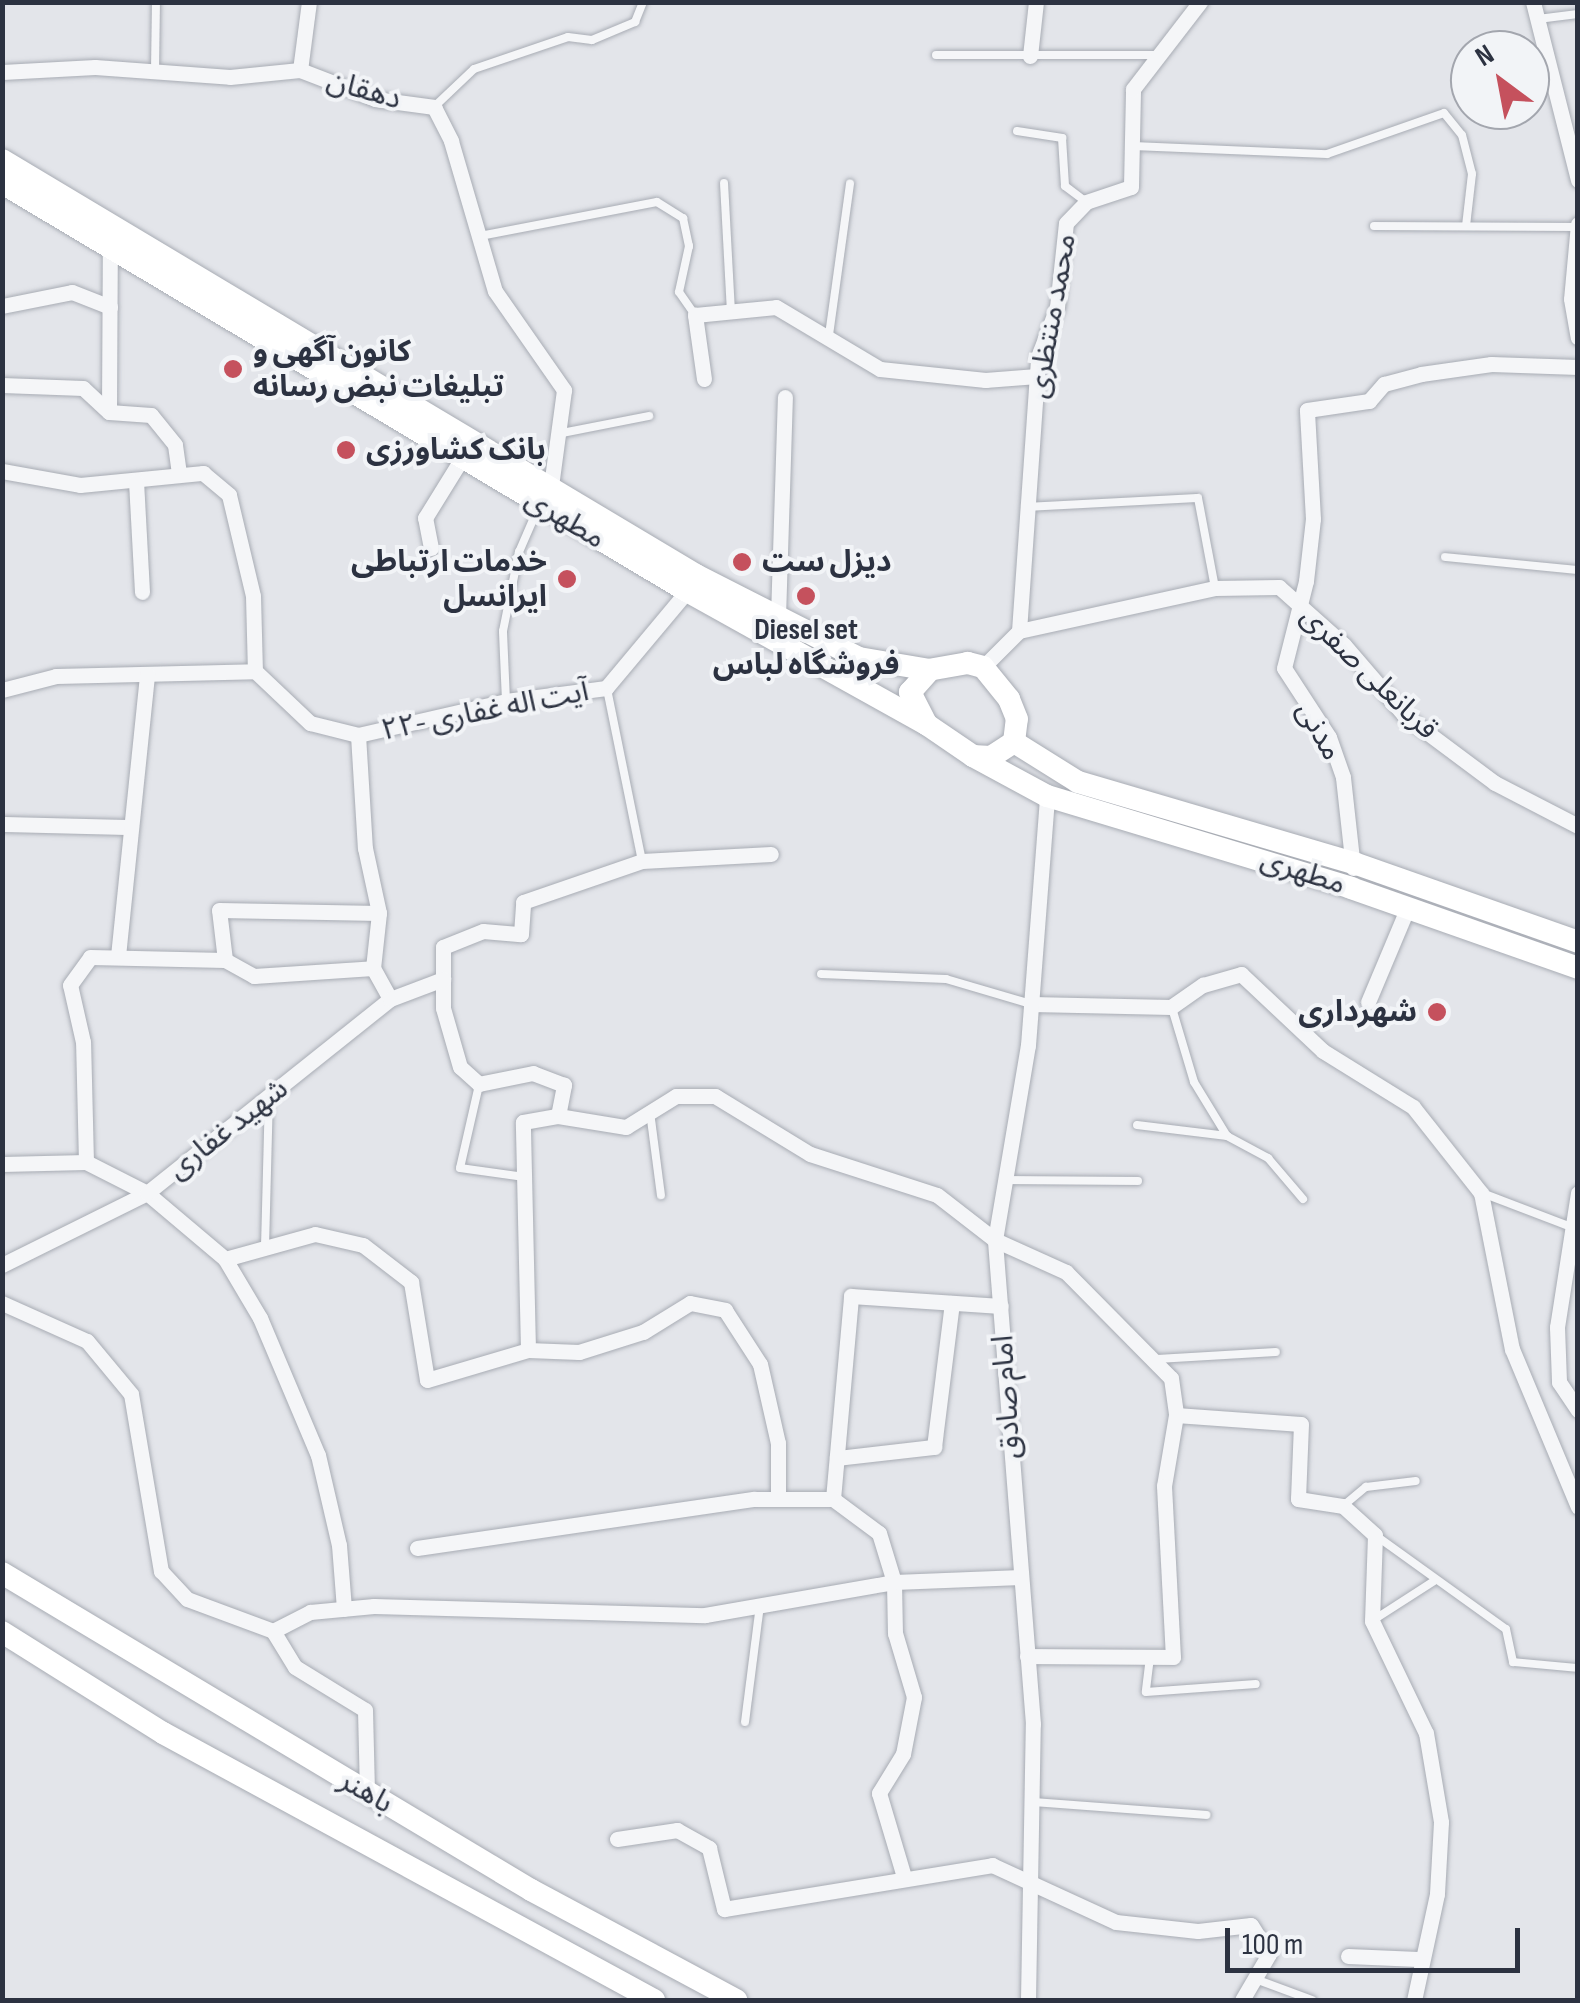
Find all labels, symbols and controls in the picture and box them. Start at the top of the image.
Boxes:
north arrow [1450,30,1550,130]
text: N [1470,38,1500,74]
street label: دهقان [323,62,405,118]
street label: محمد منتظری [1020,231,1084,401]
place label: کانون آگهی و تبلیغات نبض رسانه [253,334,504,404]
marker: کانون آگهی و تبلیغات نبض رسانه [222,358,244,380]
place label: بانک کشاورزی [366,432,546,468]
marker: بانک کشاورزی [335,439,357,461]
street label: مطهری [518,481,612,557]
place label: خدمات ارتباطی ایرانسل [351,544,547,614]
place label: دیزل ست [762,544,891,580]
marker: دیزل ست [731,551,753,573]
marker: خدمات ارتباطی ایرانسل [556,568,578,590]
marker: Diesel set فروشگاه لباس [795,585,817,607]
street label: قربانعلی صفری [1293,598,1445,748]
place label: Diesel set فروشگاه لباس [713,612,899,682]
street label: ۲۲- آیت اله غفاری [378,673,592,749]
street label: مدنی [1288,695,1350,767]
street label: مطهری [1256,841,1350,903]
place label: شهرداری [1298,994,1417,1030]
marker: شهرداری [1426,1001,1448,1023]
street label: شهید غفاری [161,1071,295,1187]
street label: امام صادق [985,1334,1029,1460]
street label: باهنر [333,1762,399,1822]
scale bar [1230,1908,1525,1970]
text: 100 m [1242,1927,1303,1963]

